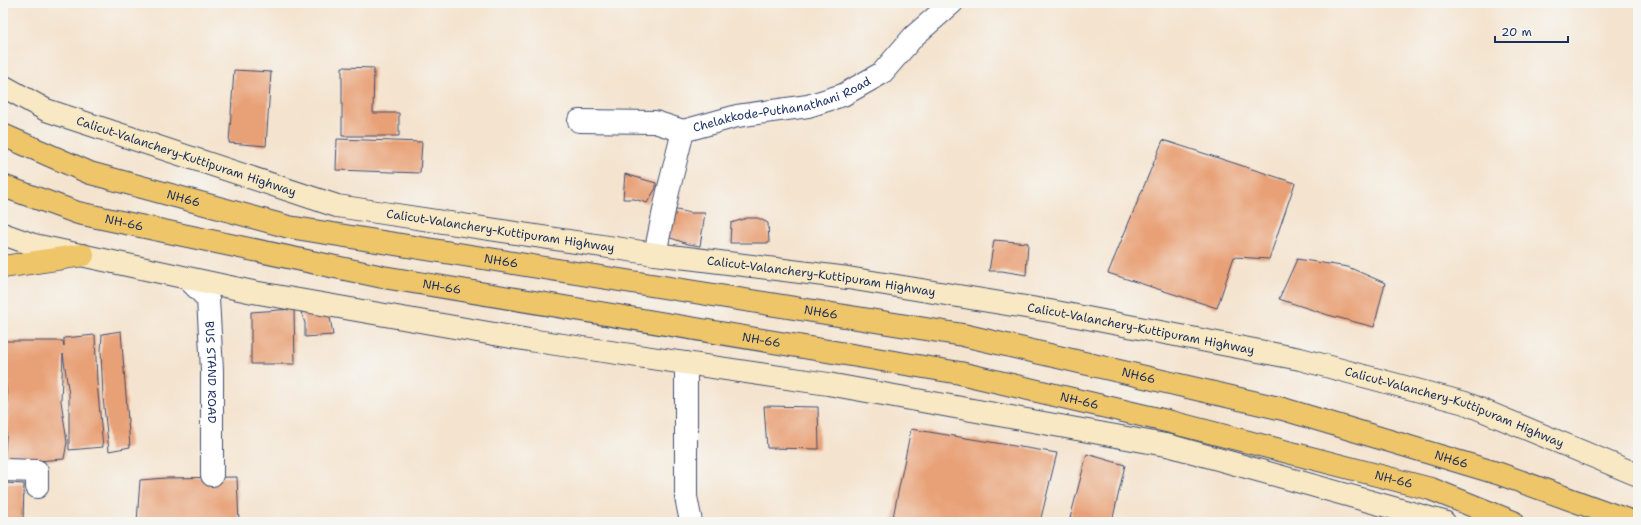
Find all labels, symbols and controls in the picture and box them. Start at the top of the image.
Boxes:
scale bar [1495,18,1568,44]
text: 20 m [1501,24,1532,40]
street label: Chelakkode-Puthanathani Road [691,73,874,136]
street label: Calicut-Valanchery-Kuttipuram Highway [74,113,298,200]
street label: NH66 [165,186,202,211]
street label: Calicut-Valanchery-Kuttipuram Highway [385,206,616,256]
street label: NH-66 [104,211,145,235]
street label: NH66 [483,250,519,272]
street label: Calicut-Valanchery-Kuttipuram Highway [706,253,937,300]
street label: NH-66 [421,276,462,298]
street label: Calicut-Valanchery-Kuttipuram Highway [1026,299,1256,358]
street label: NH66 [803,302,839,323]
street label: BUS STAND ROAD [201,321,220,423]
street label: NH-66 [741,329,782,351]
street label: Calicut-Valanchery-Kuttipuram Highway [1343,363,1567,451]
street label: NH66 [1120,364,1157,387]
street label: NH-66 [1059,389,1100,413]
street label: NH66 [1433,447,1470,472]
street label: NH-66 [1373,467,1415,492]

